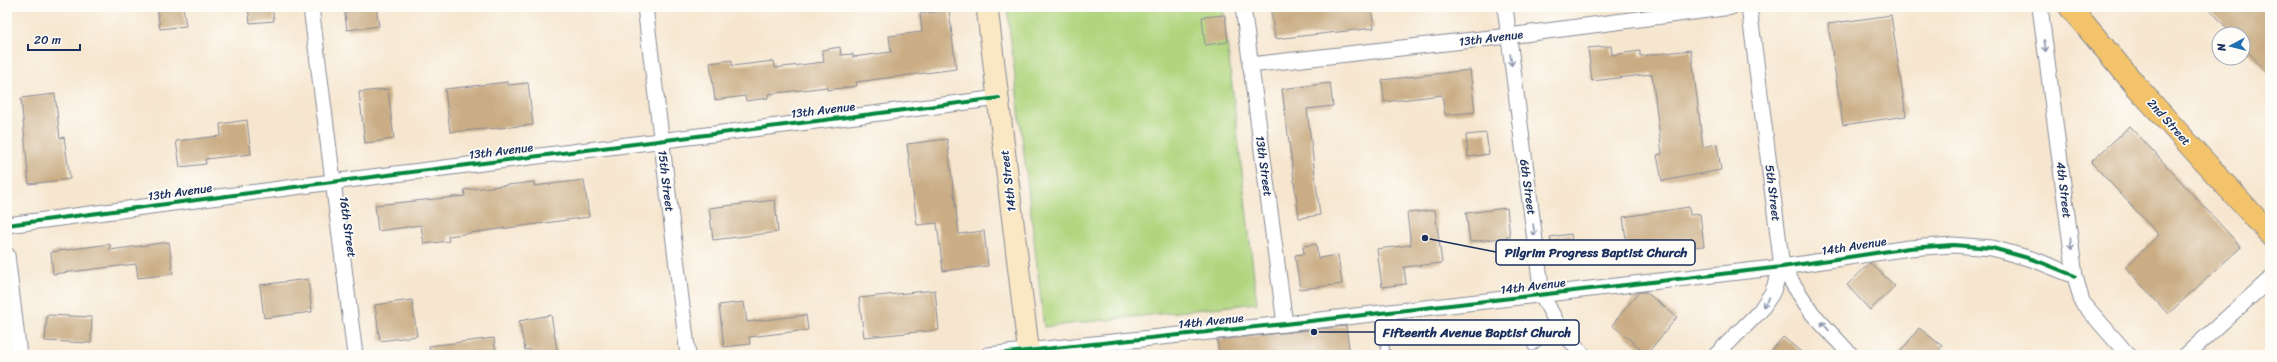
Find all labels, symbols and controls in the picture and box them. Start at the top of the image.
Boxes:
street label: 13th Avenue [1458,23,1525,53]
scale bar [28,26,80,52]
north arrow [2211,26,2251,66]
text: 20 m [34,29,61,51]
one-way arrow [2041,39,2049,52]
text: N [2212,42,2232,53]
one-way arrow [1508,53,1515,66]
street label: 2nd Street [2142,93,2196,151]
street label: 13th Avenue [790,95,857,125]
street label: 13th Street [1249,134,1279,198]
street label: 13th Avenue [468,136,535,166]
street label: 15th Street [651,149,681,213]
street label: 14th Street [993,149,1023,213]
street label: 6th Street [1513,158,1543,216]
street label: 4th Street [2050,160,2078,220]
street label: 5th Street [1759,163,1787,223]
street label: 13th Avenue [146,177,214,207]
street label: 16th Street [333,195,363,259]
one-way arrow [1530,223,1538,236]
street label: 14th Avenue [1820,230,1888,262]
one-way arrow [2067,237,2075,250]
callout: Pilgrim Progress Baptist Church [1496,240,1695,265]
text: Pilgrim Progress Baptist Church [1505,241,1688,264]
street label: 14th Avenue [1499,271,1567,301]
one-way arrow [1762,296,1770,307]
street label: 14th Avenue [1177,307,1245,335]
callout: Fifteenth Avenue Baptist Church [1375,320,1579,345]
text: Fifteenth Avenue Baptist Church [1382,321,1571,344]
one-way arrow [1820,321,1829,332]

